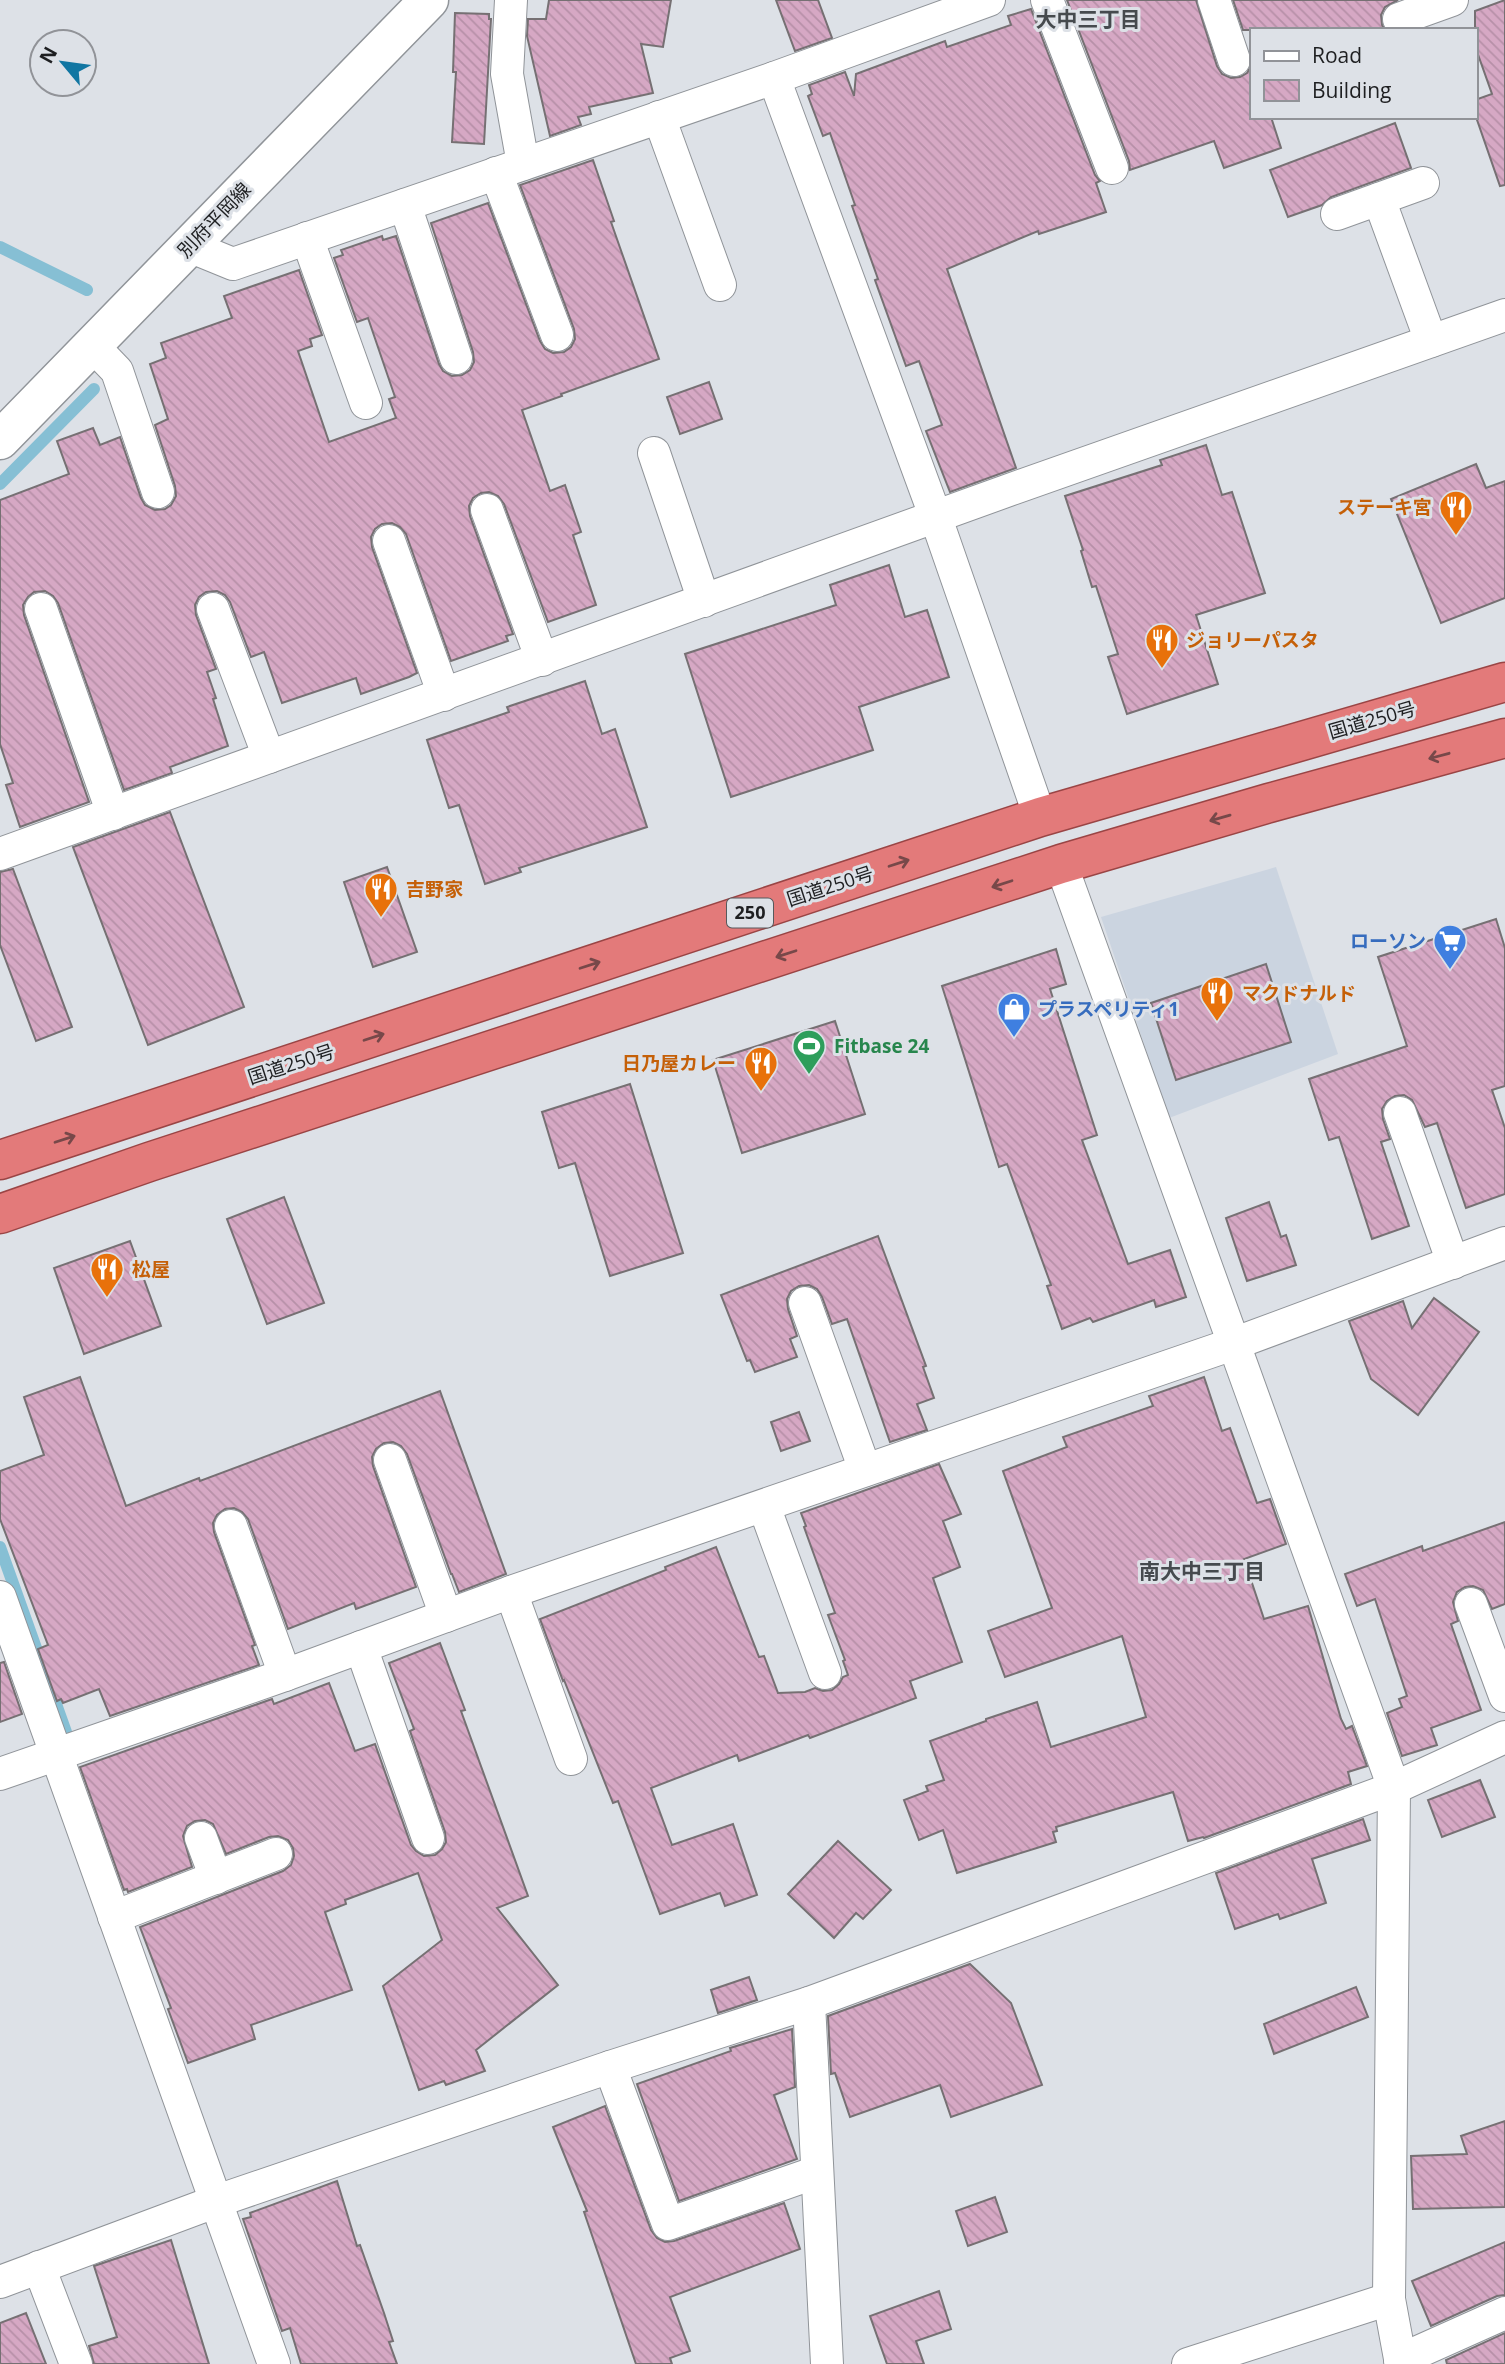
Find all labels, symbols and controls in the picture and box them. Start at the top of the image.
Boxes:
district label: 大中三丁目 [1036,5,1141,33]
north arrow [28,28,98,98]
legend [1250,28,1477,119]
text: Road [1312,41,1362,69]
text: N [33,42,63,68]
text: Building [1312,76,1391,104]
street label: 別府平岡線 [172,177,256,263]
restaurant icon: ステーキ宮 [1437,488,1475,537]
place label: ステーキ宮 [1337,494,1432,520]
restaurant icon: ジョリーパスタ [1143,621,1181,670]
place label: ジョリーパスタ [1186,627,1319,653]
street label: 国道250号 [1325,695,1419,745]
one-way arrow [1428,751,1450,764]
one-way arrow [1209,812,1231,825]
one-way arrow [888,856,910,869]
street label: 国道250号 [783,860,877,912]
restaurant icon: 吉野家 [362,870,400,919]
place label: 吉野家 [406,876,463,902]
one-way arrow [992,878,1014,891]
road number: 250 [727,898,773,928]
supermarket icon: ローソン [1431,922,1469,971]
place label: ローソン [1350,928,1426,954]
one-way arrow [776,949,798,962]
one-way arrow [579,958,601,971]
restaurant icon: マクドナルド [1198,974,1236,1023]
place label: マクドナルド [1242,980,1356,1006]
shop icon: プラスペリティ1 [995,990,1033,1039]
place label: プラスペリティ1 [1038,996,1179,1022]
sports icon: Fitbase 24 [790,1027,828,1076]
one-way arrow [363,1029,385,1042]
place label: Fitbase 24 [834,1033,929,1059]
street label: 国道250号 [244,1038,338,1090]
restaurant icon: 日乃屋カレー [742,1044,780,1093]
place label: 日乃屋カレー [622,1050,736,1076]
one-way arrow [53,1132,75,1144]
restaurant icon: 松屋 [88,1250,126,1299]
place label: 松屋 [132,1256,170,1282]
district label: 南大中三丁目 [1139,1557,1265,1585]

